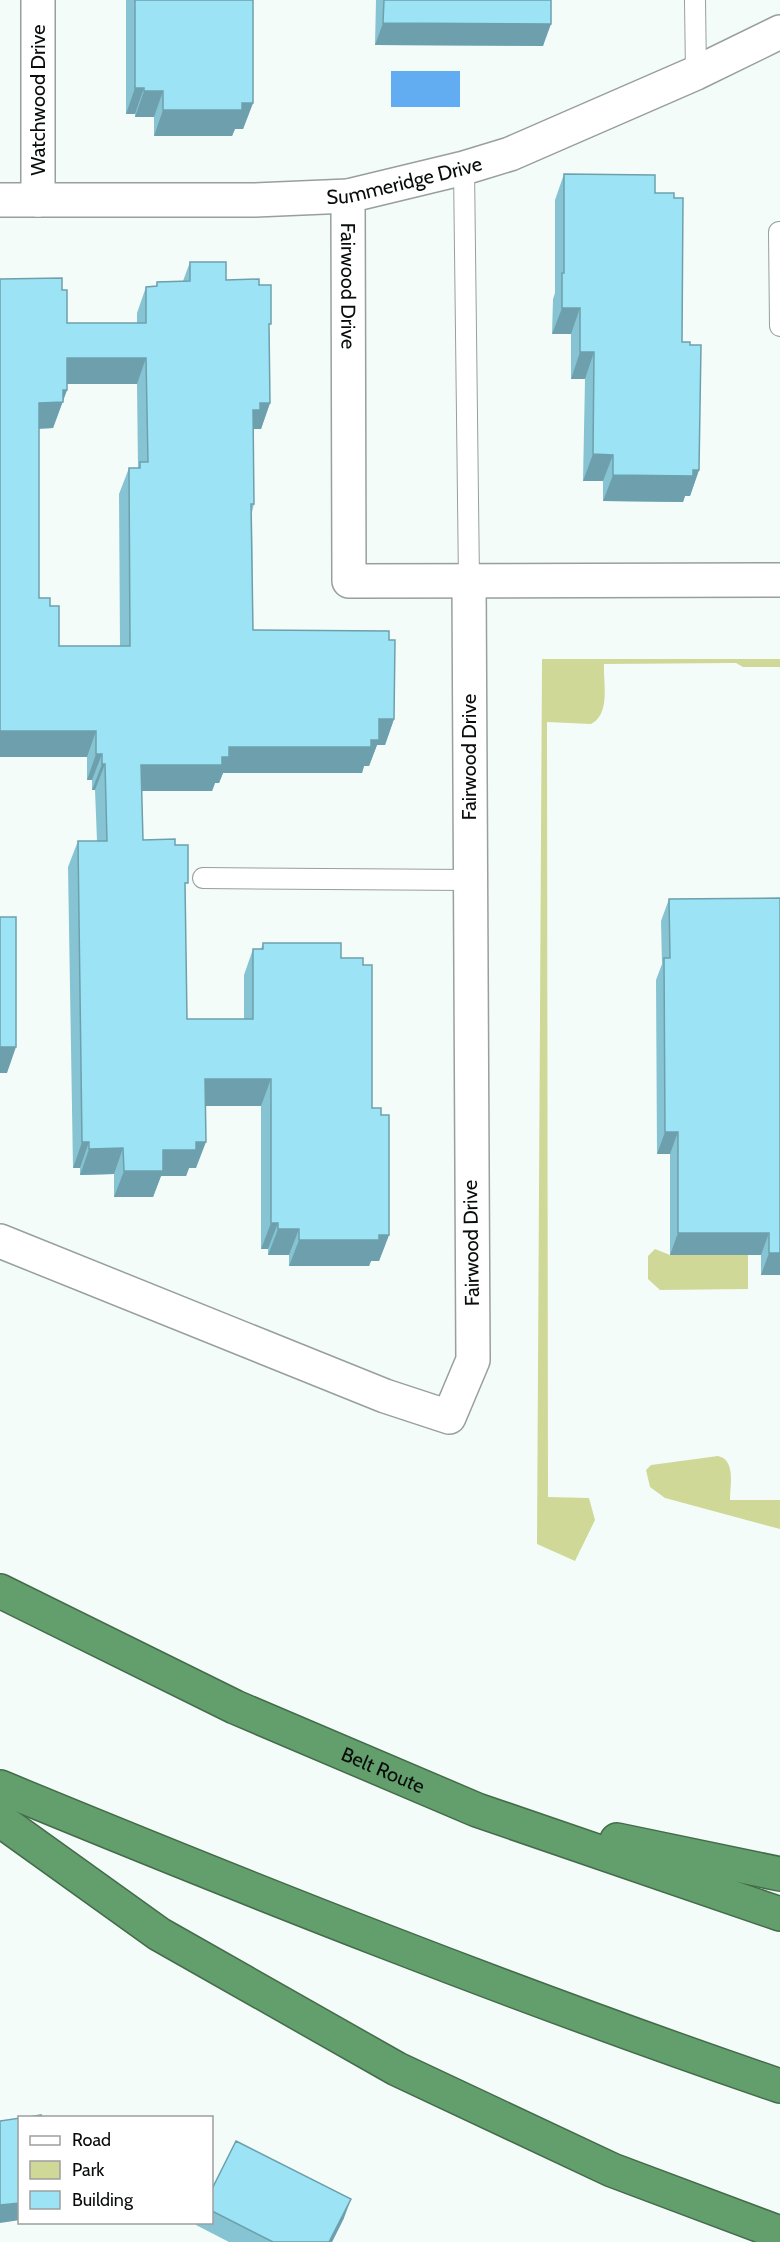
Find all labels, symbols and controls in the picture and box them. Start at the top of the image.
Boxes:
street label: Watchwood Drive [26,25,50,175]
street label: Summeridge Drive [326,151,485,209]
street label: Fairwood Drive [336,223,360,349]
street label: Fairwood Drive [457,694,481,820]
street label: Fairwood Drive [458,1180,484,1306]
street label: Belt Route [338,1742,428,1798]
legend [18,2116,213,2224]
text: Road [72,2129,111,2151]
text: Park [72,2159,105,2181]
text: Building [72,2189,134,2211]

